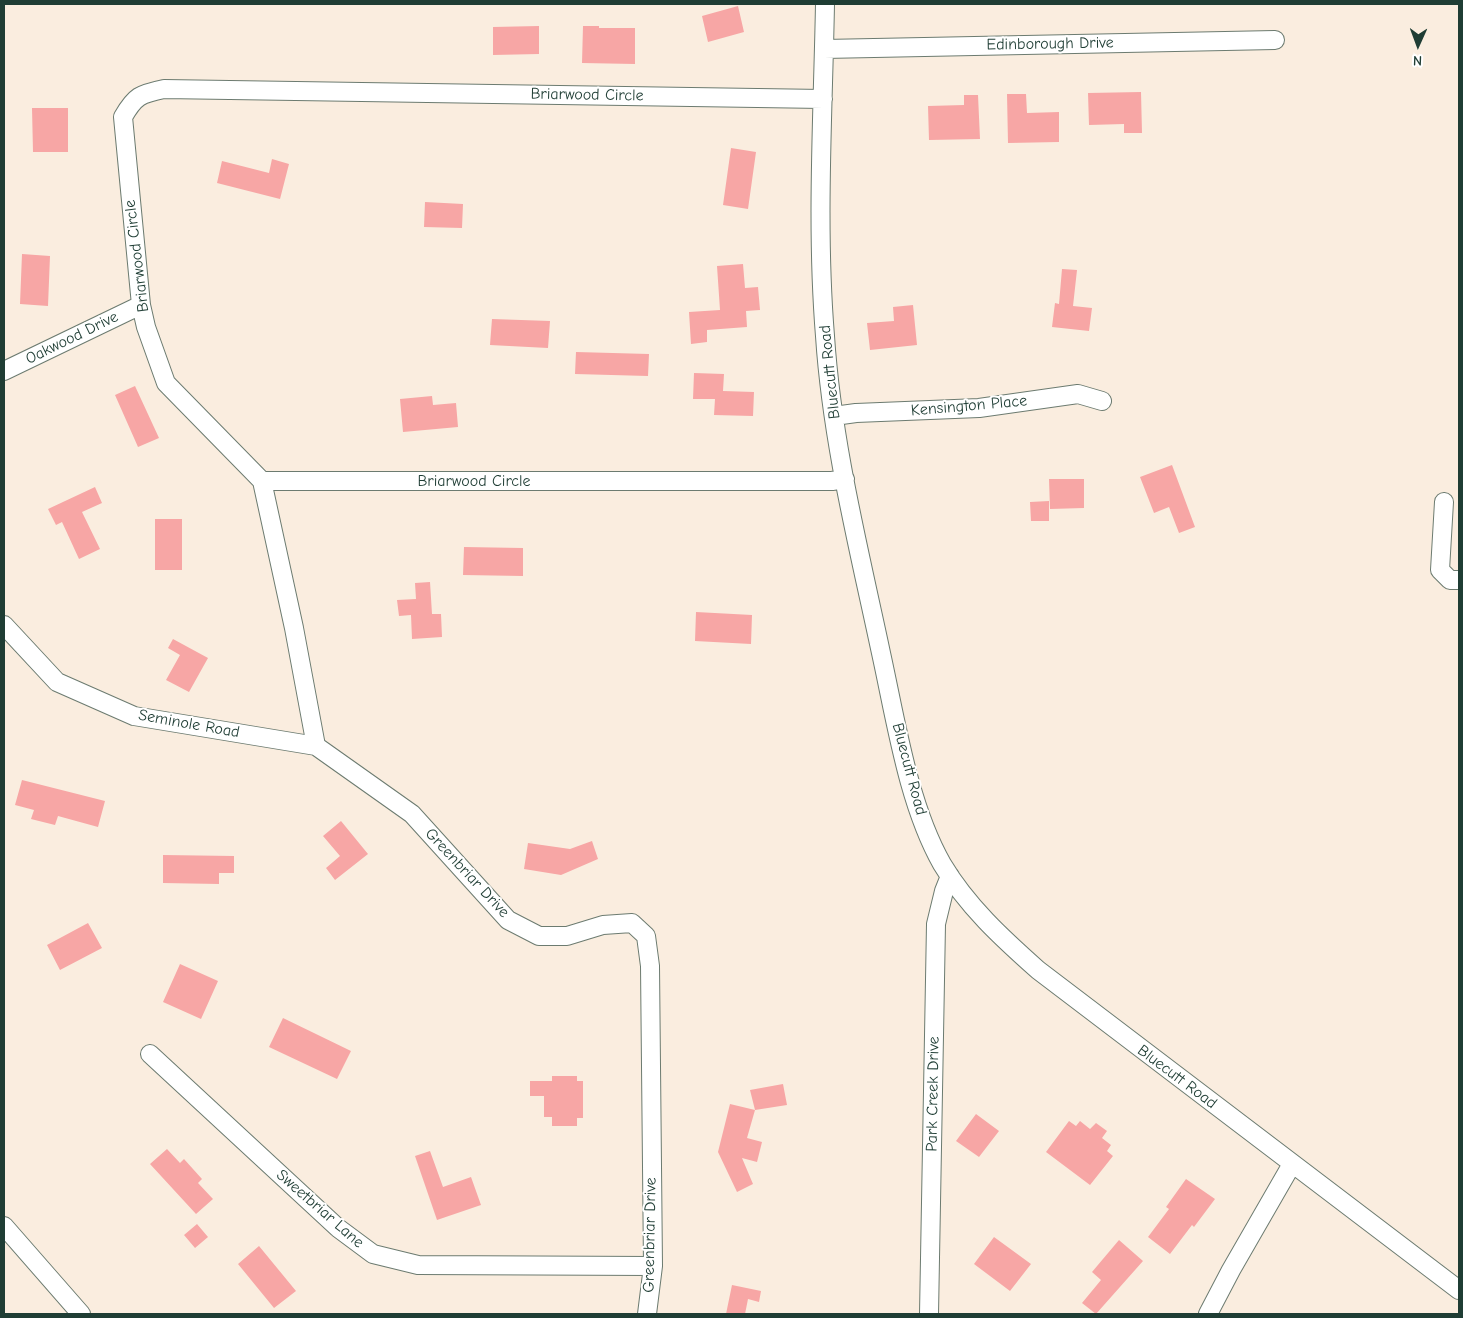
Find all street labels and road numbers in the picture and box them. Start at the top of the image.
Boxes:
street label: Edinborough Drive [986,33,1114,55]
street label: Briarwood Circle [530,84,644,106]
street label: Briarwood Circle [121,199,153,313]
street label: Oakwood Drive [23,307,121,369]
street label: Bluecutt Road [816,324,844,420]
street label: Kensington Place [910,391,1028,421]
street label: Briarwood Circle [417,471,531,491]
street label: Seminole Road [137,706,241,742]
street label: Bluecutt Road [887,721,931,817]
street label: Greenbriar Drive [421,824,513,922]
street label: Park Creek Drive [922,1036,944,1152]
street label: Bluecutt Road [1133,1041,1221,1113]
street label: Sweetbriar Lane [272,1166,368,1252]
street label: Greenbriar Drive [639,1177,661,1293]

